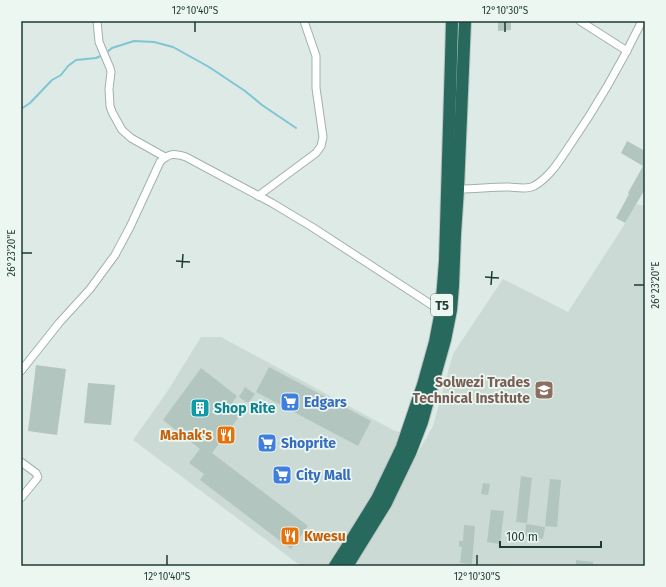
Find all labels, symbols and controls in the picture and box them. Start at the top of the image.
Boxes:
text: 12°10'40"S [172,5,219,17]
text: 12°10'30"S [482,5,529,17]
text: 26°23'20"E [6,229,18,277]
text: 26°23'20"E [650,261,662,309]
road number: T5 [431,294,453,316]
place label: Solwezi Trades Technical Institute [413,374,530,407]
school or university icon: Solwezi Trades Technical Institute [533,379,555,401]
supermarket icon: Edgars [279,391,301,413]
place label: Edgars [304,394,347,411]
building icon: Shop Rite [189,397,211,419]
place label: Shop Rite [214,400,276,417]
restaurant icon: Mahak's [215,424,237,446]
place label: Mahak's [160,427,212,444]
supermarket icon: Shoprite [256,432,278,454]
place label: Shoprite [281,435,336,452]
supermarket icon: City Mall [271,464,293,486]
place label: City Mall [296,467,352,484]
scale bar [500,523,601,549]
restaurant icon: Kwesu [279,525,301,547]
place label: Kwesu [304,528,346,545]
text: 100 m [506,530,538,544]
text: 12°10'40"S [144,571,191,583]
text: 12°10'30"S [454,571,501,583]

